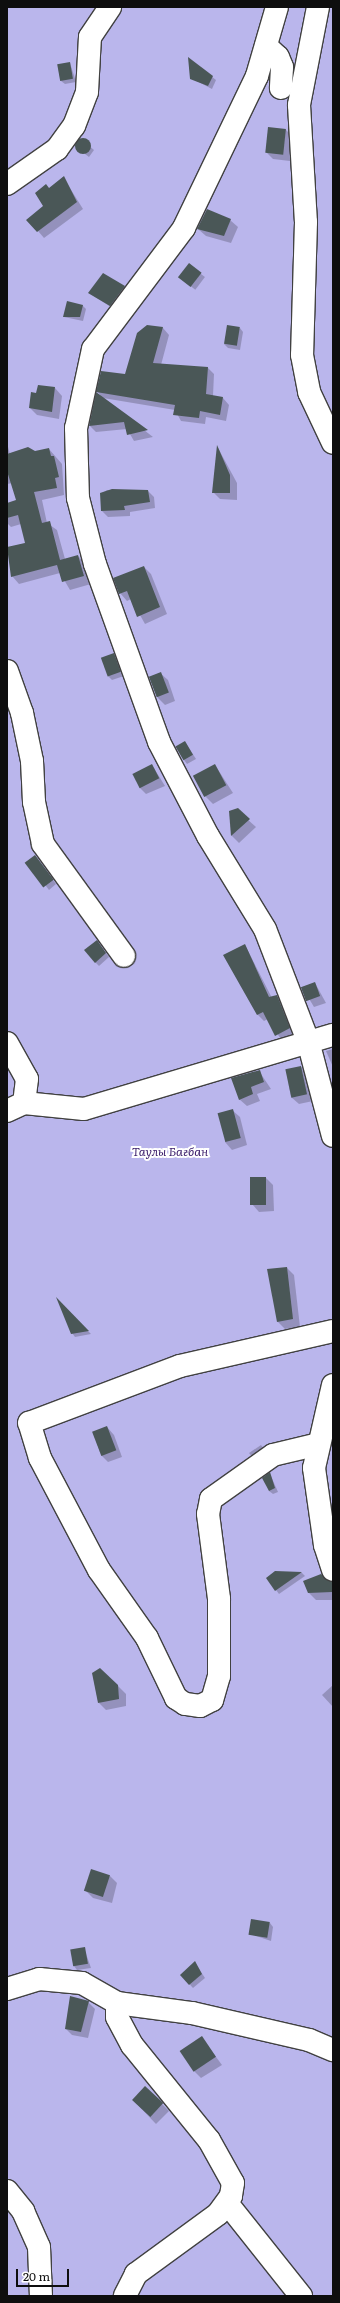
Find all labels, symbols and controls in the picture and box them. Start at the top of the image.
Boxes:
park label: Таулы Бағбан [132,1145,208,1159]
scale bar [18,2261,71,2287]
text: 20 m [23,2267,50,2285]

